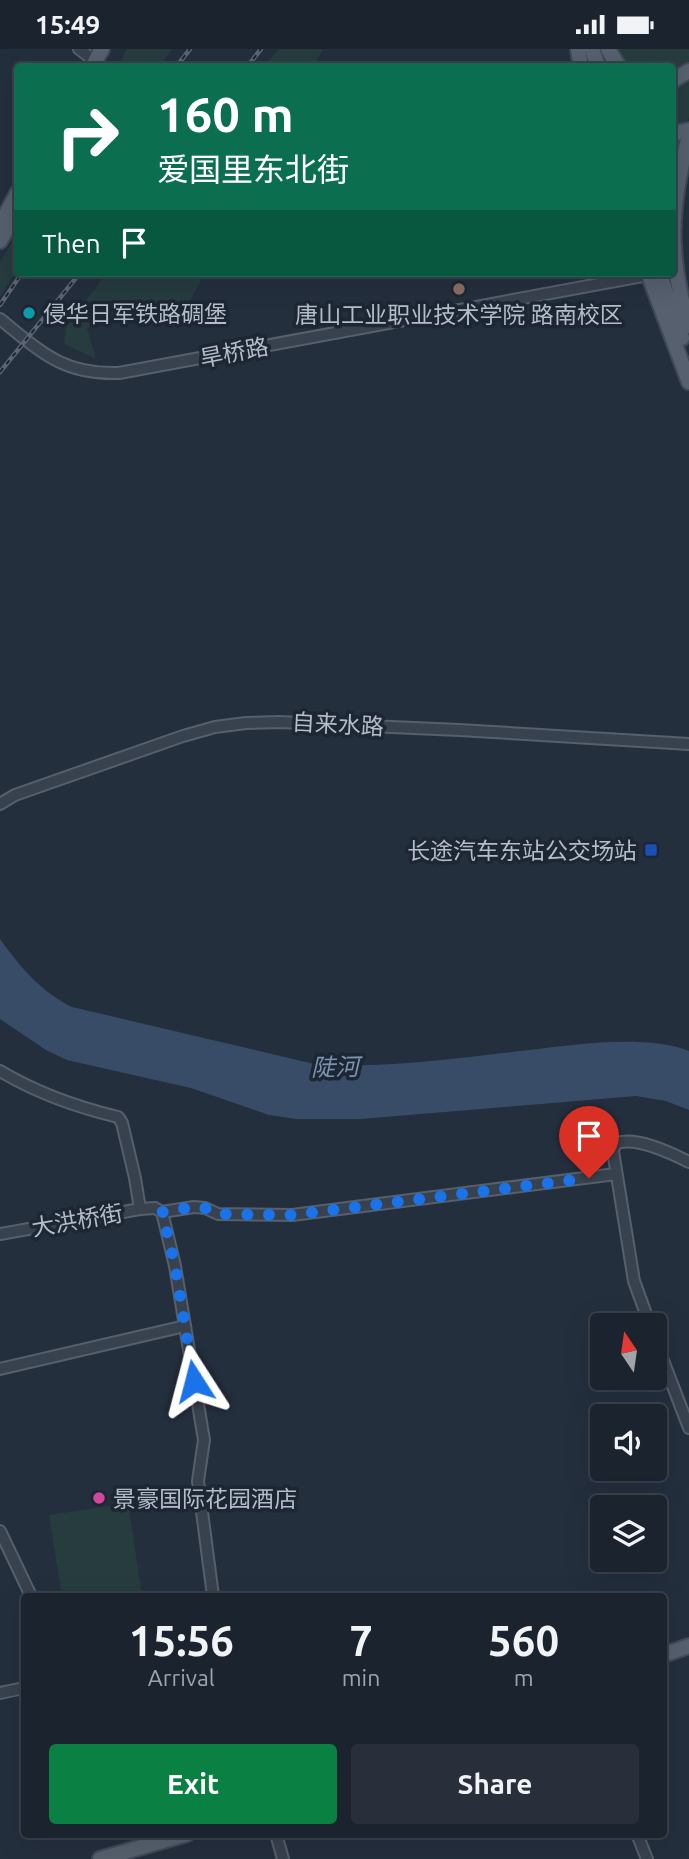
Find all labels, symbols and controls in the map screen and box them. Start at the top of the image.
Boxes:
text: 15:49 [35,10,100,39]
text: 160 m [157,86,294,141]
icon: right [42,91,133,182]
text: 爱国里东北街 [157,151,349,187]
icon: arrive [115,224,153,262]
text: Then [42,229,101,258]
marker: 唐山工业职业技术学院 路南校区 [451,281,467,297]
place label: 侵华日军铁路碉堡 [43,301,227,326]
place label: 唐山工业职业技术学院 路南校区 [295,302,623,327]
marker: 侵华日军铁路碉堡 [21,305,37,321]
street label: 旱桥路 [198,333,270,371]
street label: 自来水路 [291,709,385,739]
place label: 长途汽车东站公交场站 [407,838,637,863]
marker: 长途汽车东站公交场站 [643,842,659,858]
water label: 陡河 [311,1053,363,1081]
pin [559,1106,619,1178]
icon: arrive [570,1117,608,1155]
street label: 大洪桥街 [30,1200,124,1240]
north arrow [590,1313,667,1389]
map controls [590,1313,667,1572]
position arrow [157,1344,231,1418]
button: sound [590,1404,667,1481]
place label: 景豪国际花园酒店 [113,1486,297,1511]
marker: 景豪国际花园酒店 [91,1490,107,1506]
button: layers [590,1495,667,1572]
text: 15:56 [129,1617,234,1664]
text: 7 [349,1617,373,1664]
text: 560 [488,1617,559,1664]
text: Arrival [148,1665,215,1690]
text: min [342,1665,380,1690]
text: m [514,1665,534,1690]
button: Exit [49,1744,337,1824]
button: Share [351,1744,639,1824]

